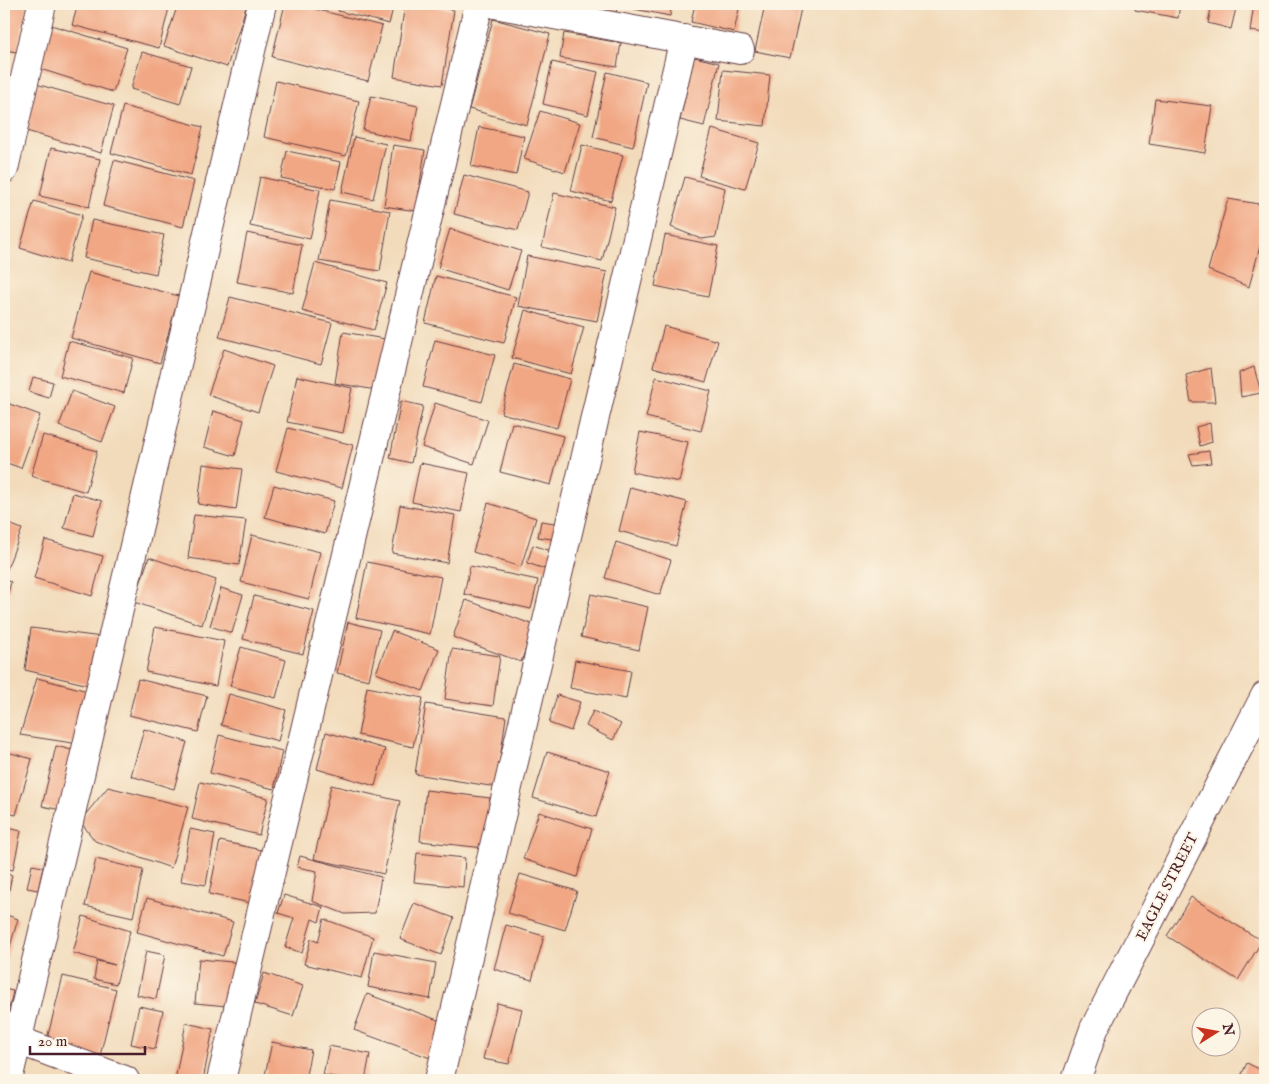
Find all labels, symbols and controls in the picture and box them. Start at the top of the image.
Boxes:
street label: EAGLE STREET [1132,830,1202,944]
north arrow [1192,1006,1242,1056]
text: N [1218,1021,1238,1037]
scale bar [30,1024,145,1056]
text: 20 m [38,1032,68,1051]

